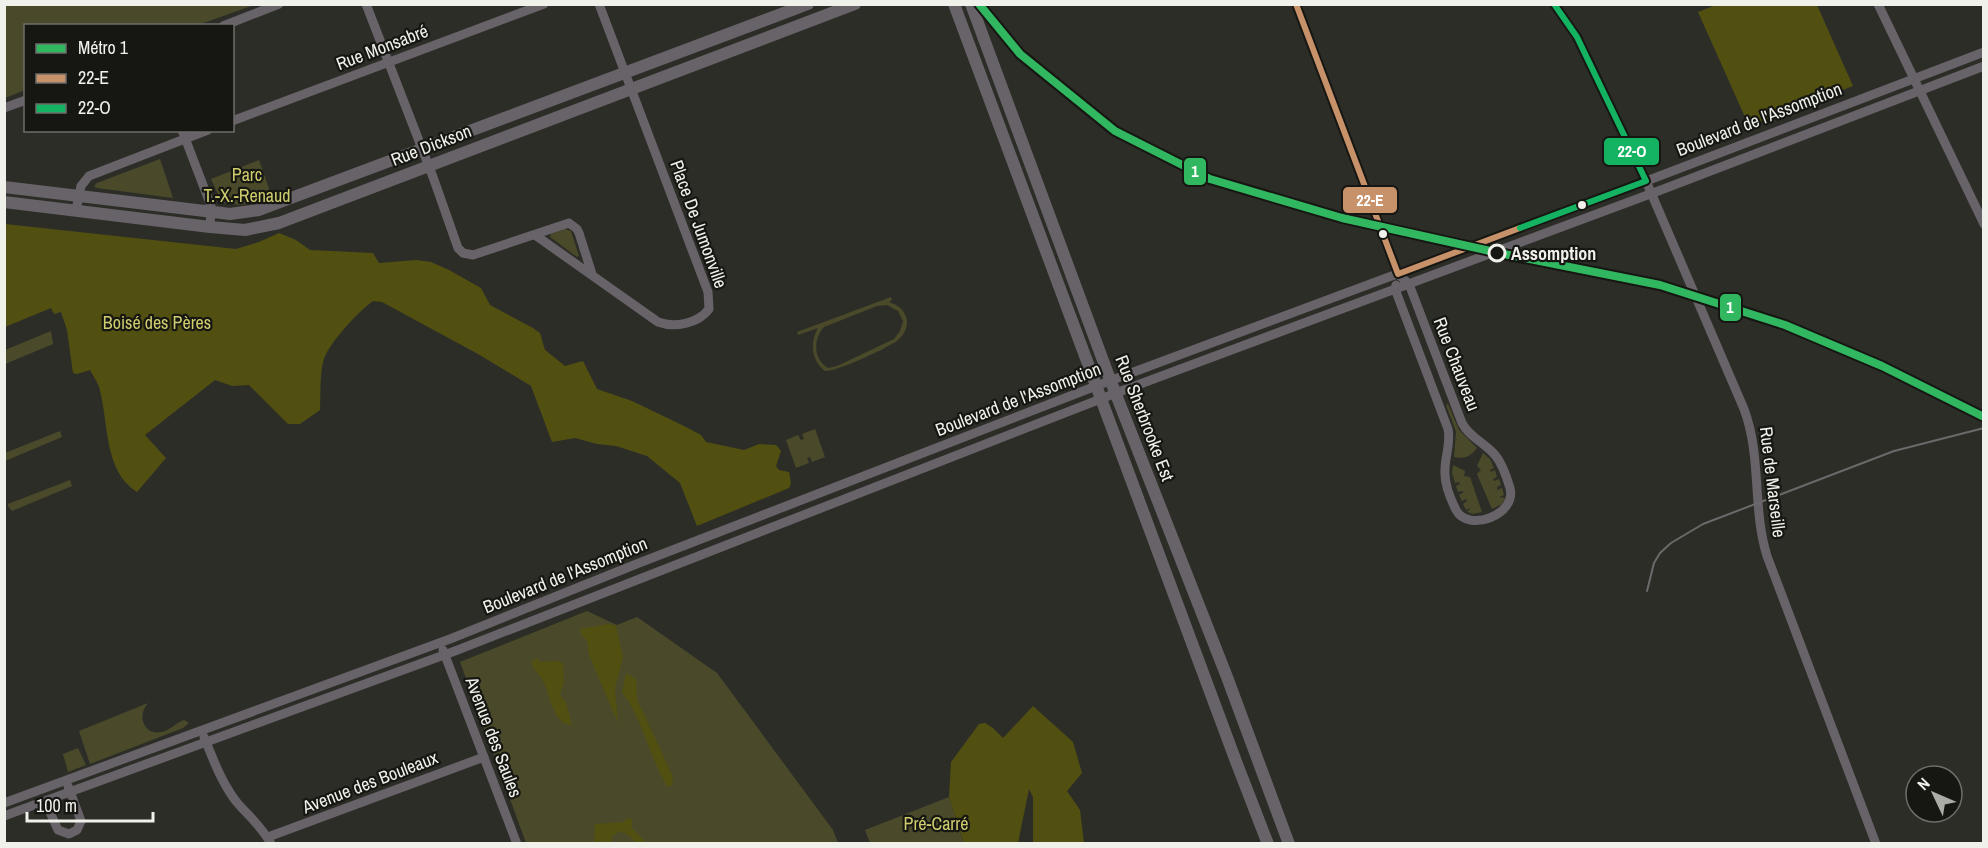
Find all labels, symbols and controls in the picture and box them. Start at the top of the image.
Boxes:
street label: Rue Monsabré [332,18,432,76]
legend [24,24,234,132]
text: Métro 1 [78,35,129,60]
text: 22-E [78,65,109,90]
street label: Boulevard de l'Assomption [1673,76,1845,162]
text: 22-O [78,95,111,120]
street label: Rue Dickson [387,118,475,172]
line badge: 22-O [1603,137,1660,166]
text: 22-O [1617,140,1647,162]
street label: Place De Jumonville [664,157,734,291]
line badge: 1 [1183,157,1207,186]
text: 1 [1191,160,1199,182]
park label: Parc T.-X.-Renaud [204,162,290,208]
line badge: 22-E [1342,186,1398,214]
text: 22-E [1356,189,1384,211]
unlabelled marker [1576,199,1588,211]
unlabelled marker [1377,228,1389,240]
place label: Assomption [1511,241,1596,266]
marker: Assomption [1488,244,1506,262]
line badge: 1 [1719,293,1742,322]
text: 1 [1726,296,1734,318]
park label: Boisé des Pères [103,310,211,335]
street label: Rue Chauveau [1428,314,1486,414]
street label: Rue Sherbrooke Est [1110,351,1180,485]
street label: Boulevard de l'Assomption [932,356,1104,442]
street label: Rue de Marseille [1754,425,1792,539]
street label: Boulevard de l'Assomption [479,531,651,619]
street label: Avenue des Saules [459,672,528,801]
street label: Avenue des Bouleaux [298,744,442,820]
north arrow [1904,764,1964,824]
text: N [1912,773,1934,795]
scale bar [27,785,153,823]
text: 100 m [36,793,77,818]
park label: Pré-Carré [904,811,968,836]

